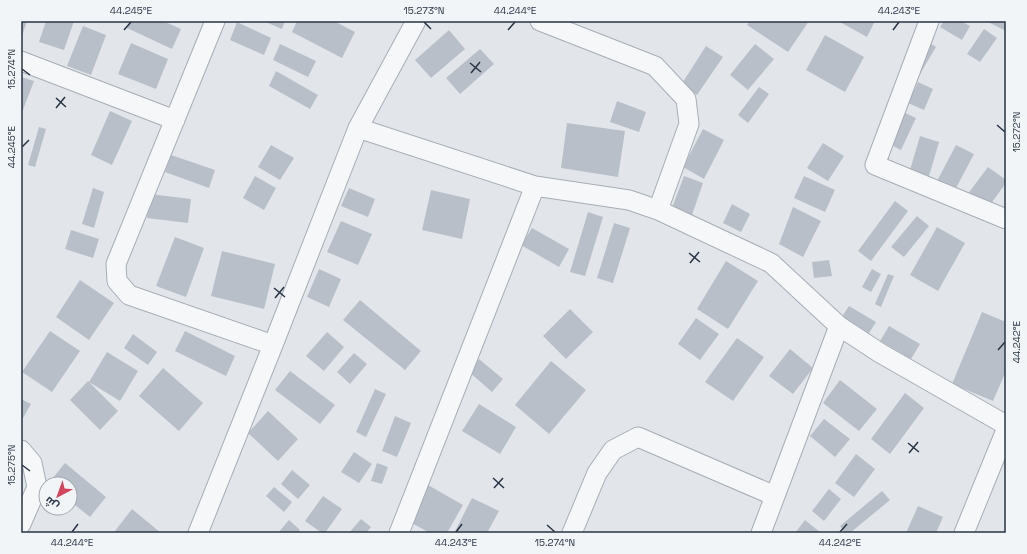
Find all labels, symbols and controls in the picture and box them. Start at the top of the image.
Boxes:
text: 44.245°E [110,4,153,17]
text: 15.273°N [404,4,444,17]
text: 44.244°E [494,4,537,17]
text: 44.243°E [878,4,921,17]
text: 15.274°N [5,49,18,89]
text: 15.272°N [1010,112,1023,152]
text: 44.245°E [5,125,18,168]
text: 44.242°E [1010,320,1023,363]
text: 15.275°N [5,445,18,485]
north arrow [38,476,78,516]
text: ش [42,494,61,513]
text: 44.244°E [51,536,94,549]
text: 44.243°E [435,536,478,549]
text: 15.274°N [535,536,575,549]
text: 44.242°E [819,536,862,549]

